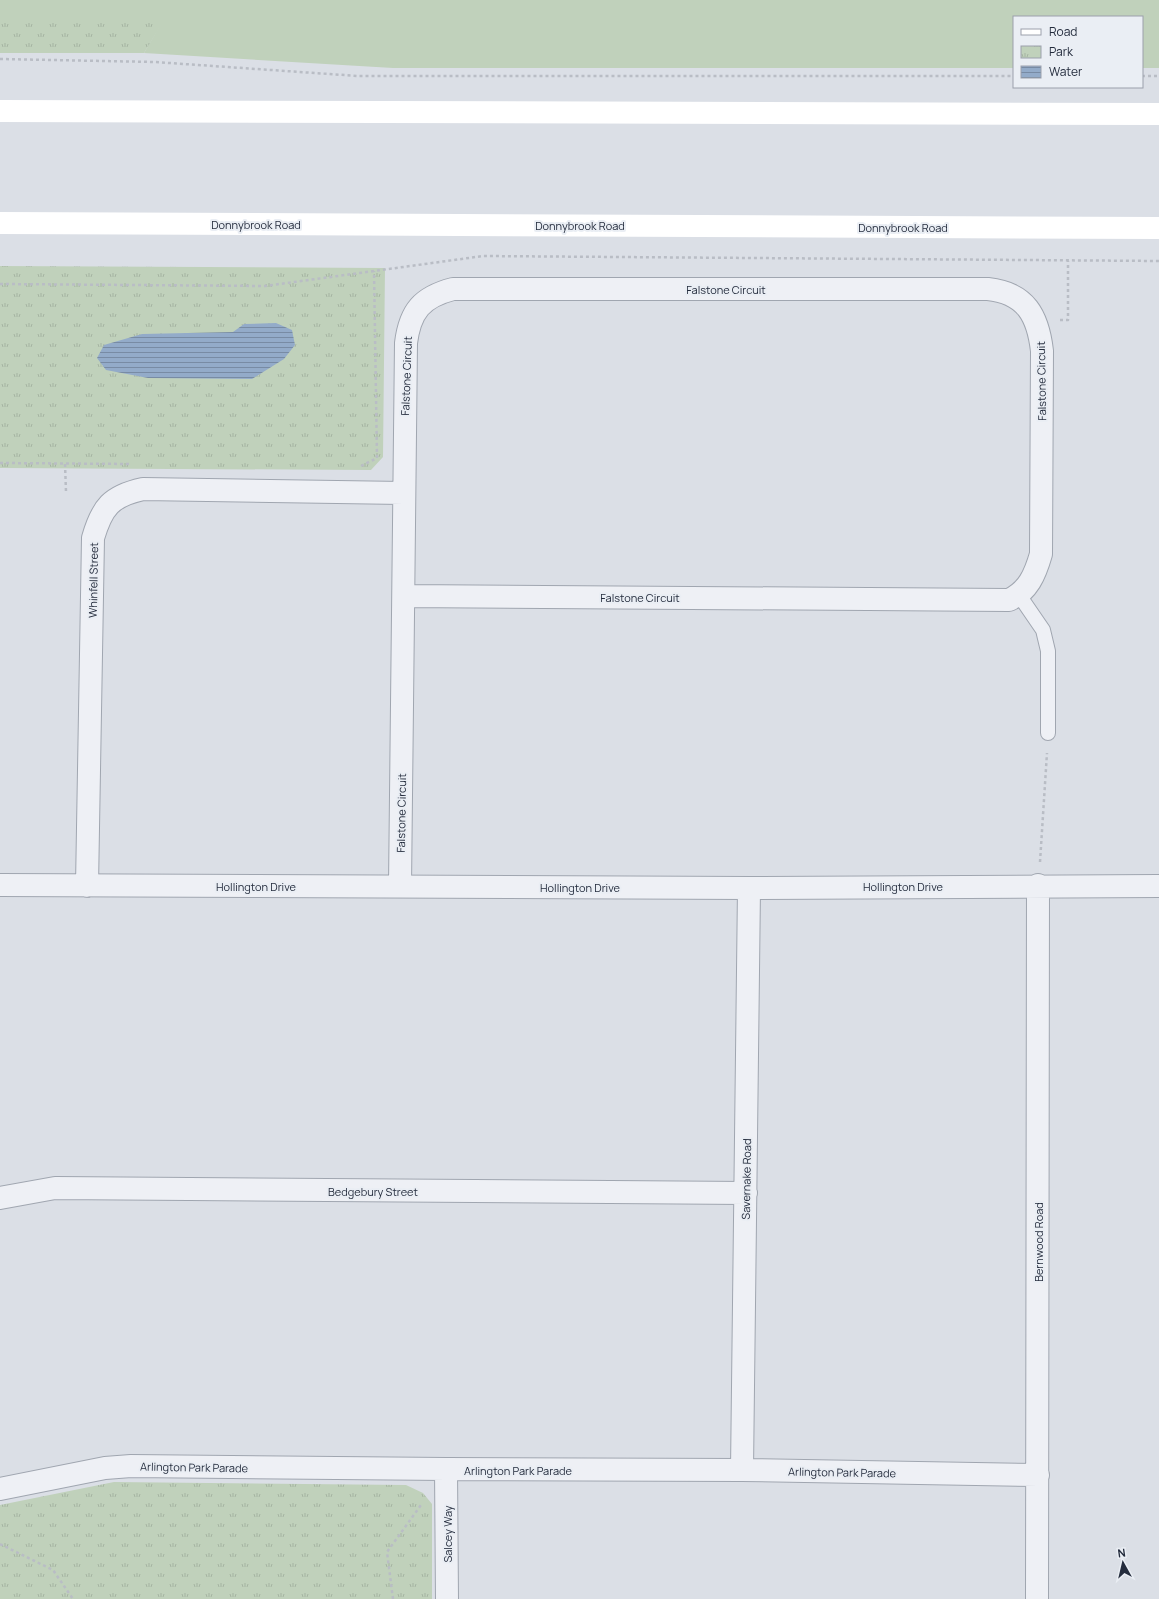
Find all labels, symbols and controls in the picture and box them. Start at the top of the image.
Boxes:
legend [1013,16,1143,88]
text: Road [1049,23,1077,40]
text: Park [1049,43,1074,60]
text: Water [1049,63,1083,80]
street label: Donnybrook Road [211,217,301,232]
street label: Donnybrook Road [535,218,625,233]
street label: Donnybrook Road [858,220,948,235]
street label: Falstone Circuit [686,282,766,297]
street label: Falstone Circuit [397,336,415,416]
street label: Falstone Circuit [1033,341,1049,421]
street label: Whinfell Street [85,542,101,618]
street label: Falstone Circuit [600,590,680,605]
street label: Falstone Circuit [393,773,409,853]
street label: Hollington Drive [216,879,297,894]
street label: Hollington Drive [863,879,944,894]
street label: Hollington Drive [540,880,621,895]
street label: Savernake Road [738,1138,754,1220]
street label: Bedgebury Street [328,1184,418,1199]
street label: Bernwood Road [1031,1202,1046,1282]
street label: Arlington Park Parade [140,1459,249,1475]
street label: Arlington Park Parade [464,1463,573,1478]
street label: Arlington Park Parade [788,1464,897,1480]
street label: Salcey Way [440,1505,455,1563]
north arrow [1103,1543,1143,1583]
text: N [1117,1545,1127,1561]

